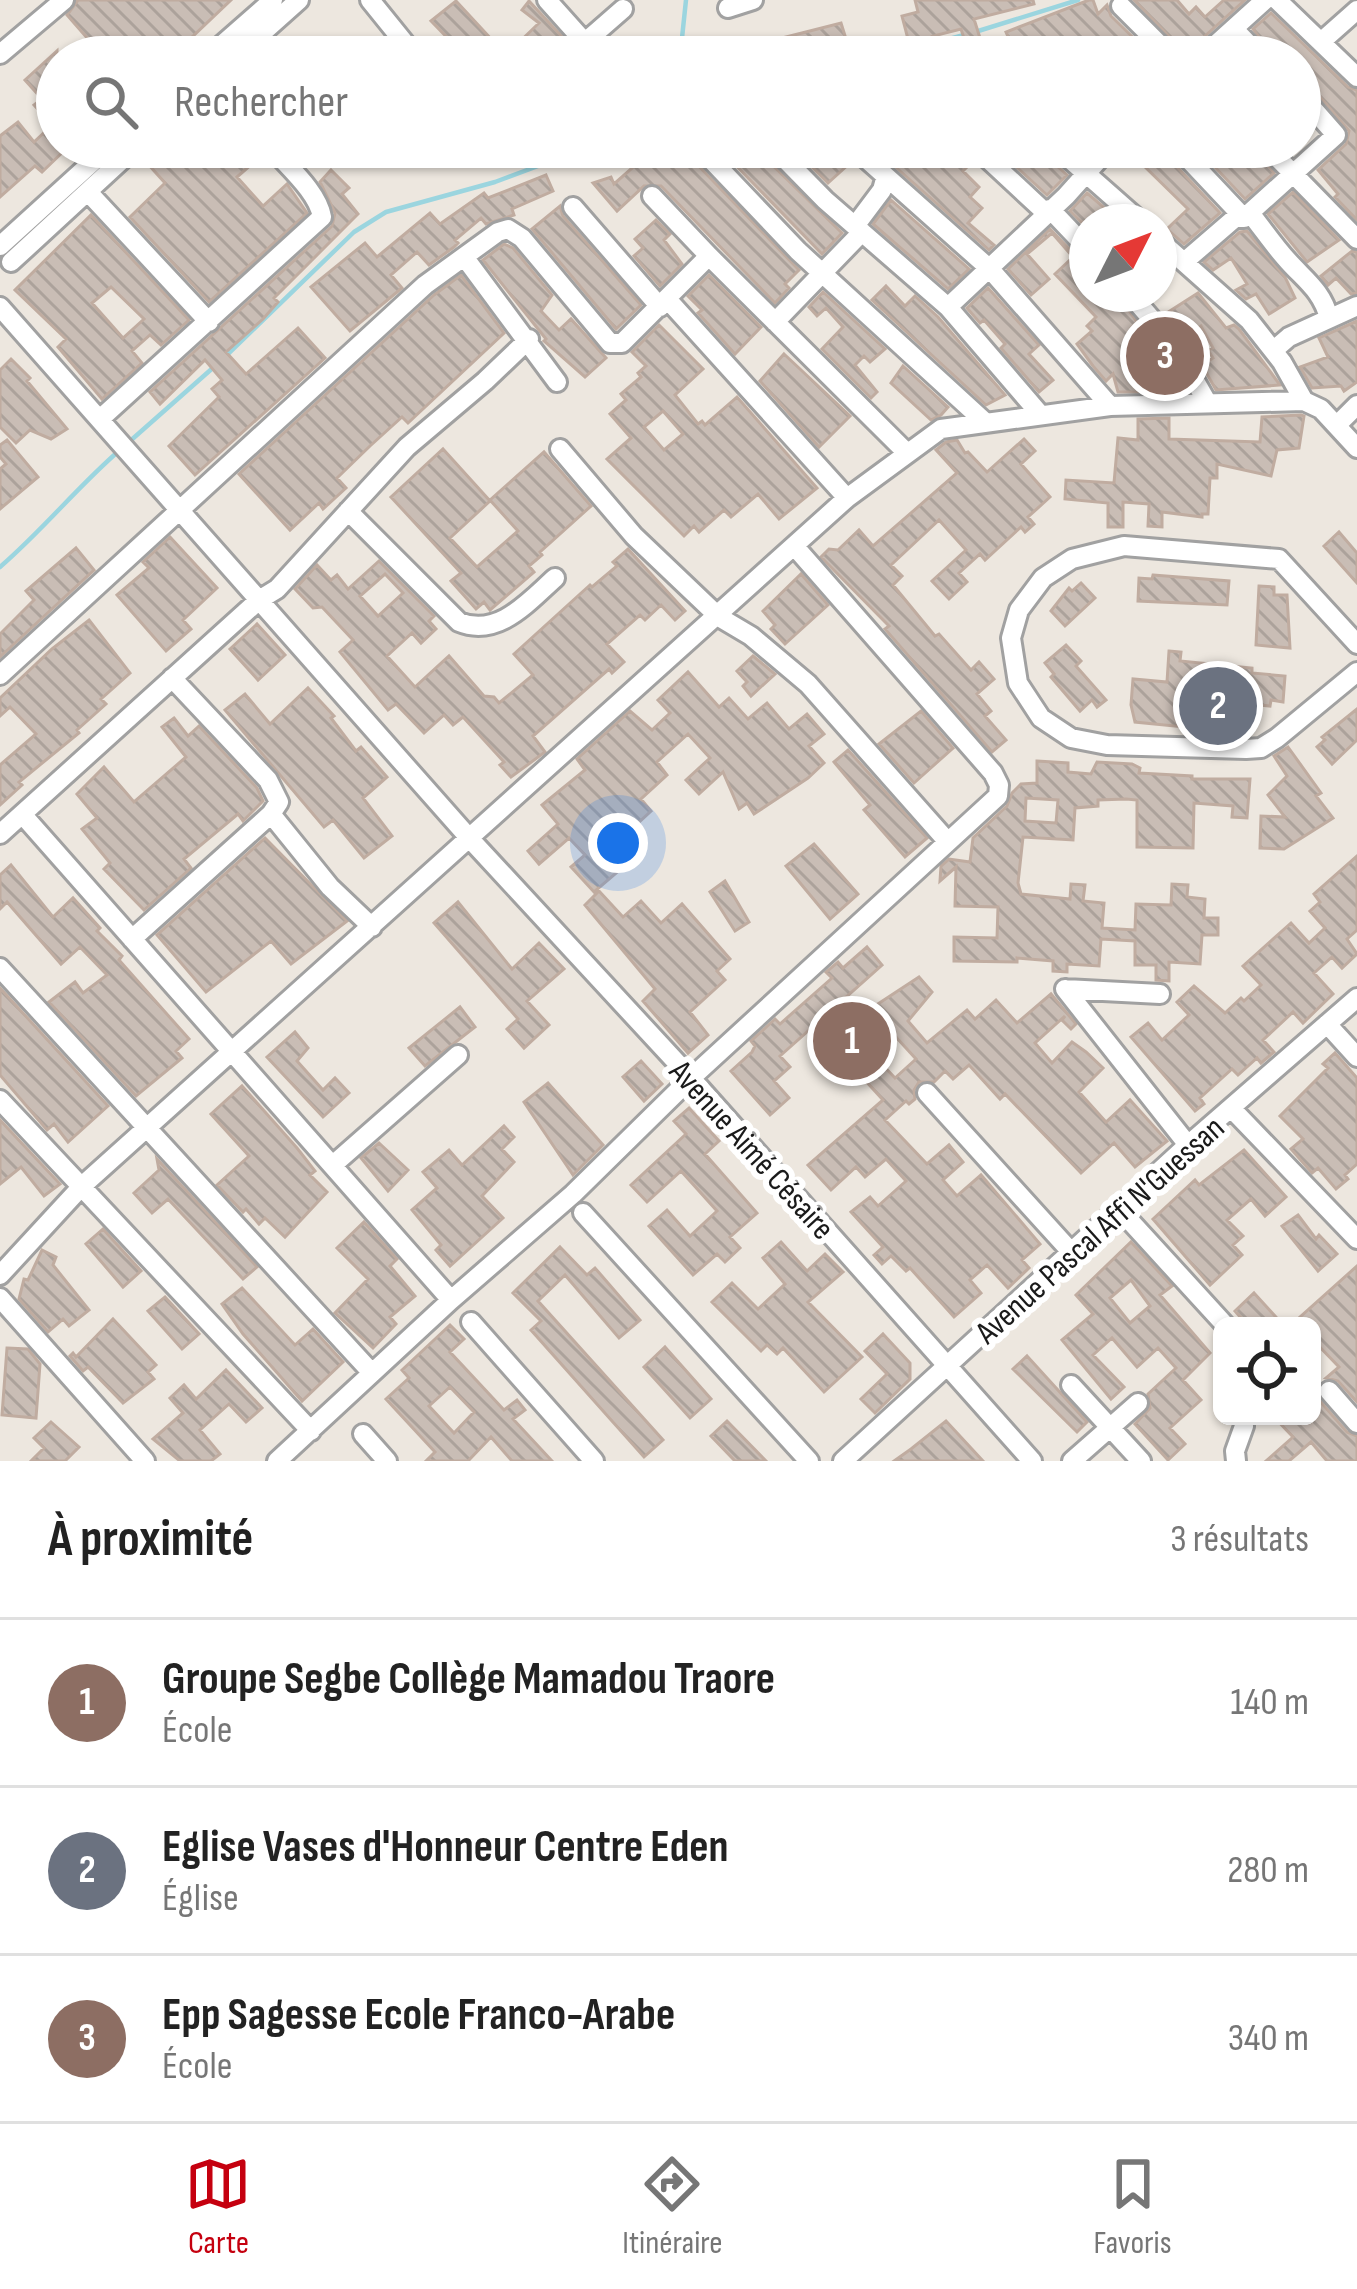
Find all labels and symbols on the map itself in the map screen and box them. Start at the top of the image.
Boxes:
north arrow [1069,204,1177,312]
pin: 3 [1126,311,1204,401]
pin: 2 [1179,661,1257,751]
your location [588,813,648,873]
pin: 1 [813,996,891,1086]
street label: Avenue Aimé Césaire [660,1052,843,1248]
street label: Avenue Pascal Affi N'Guessan [967,1108,1233,1353]

